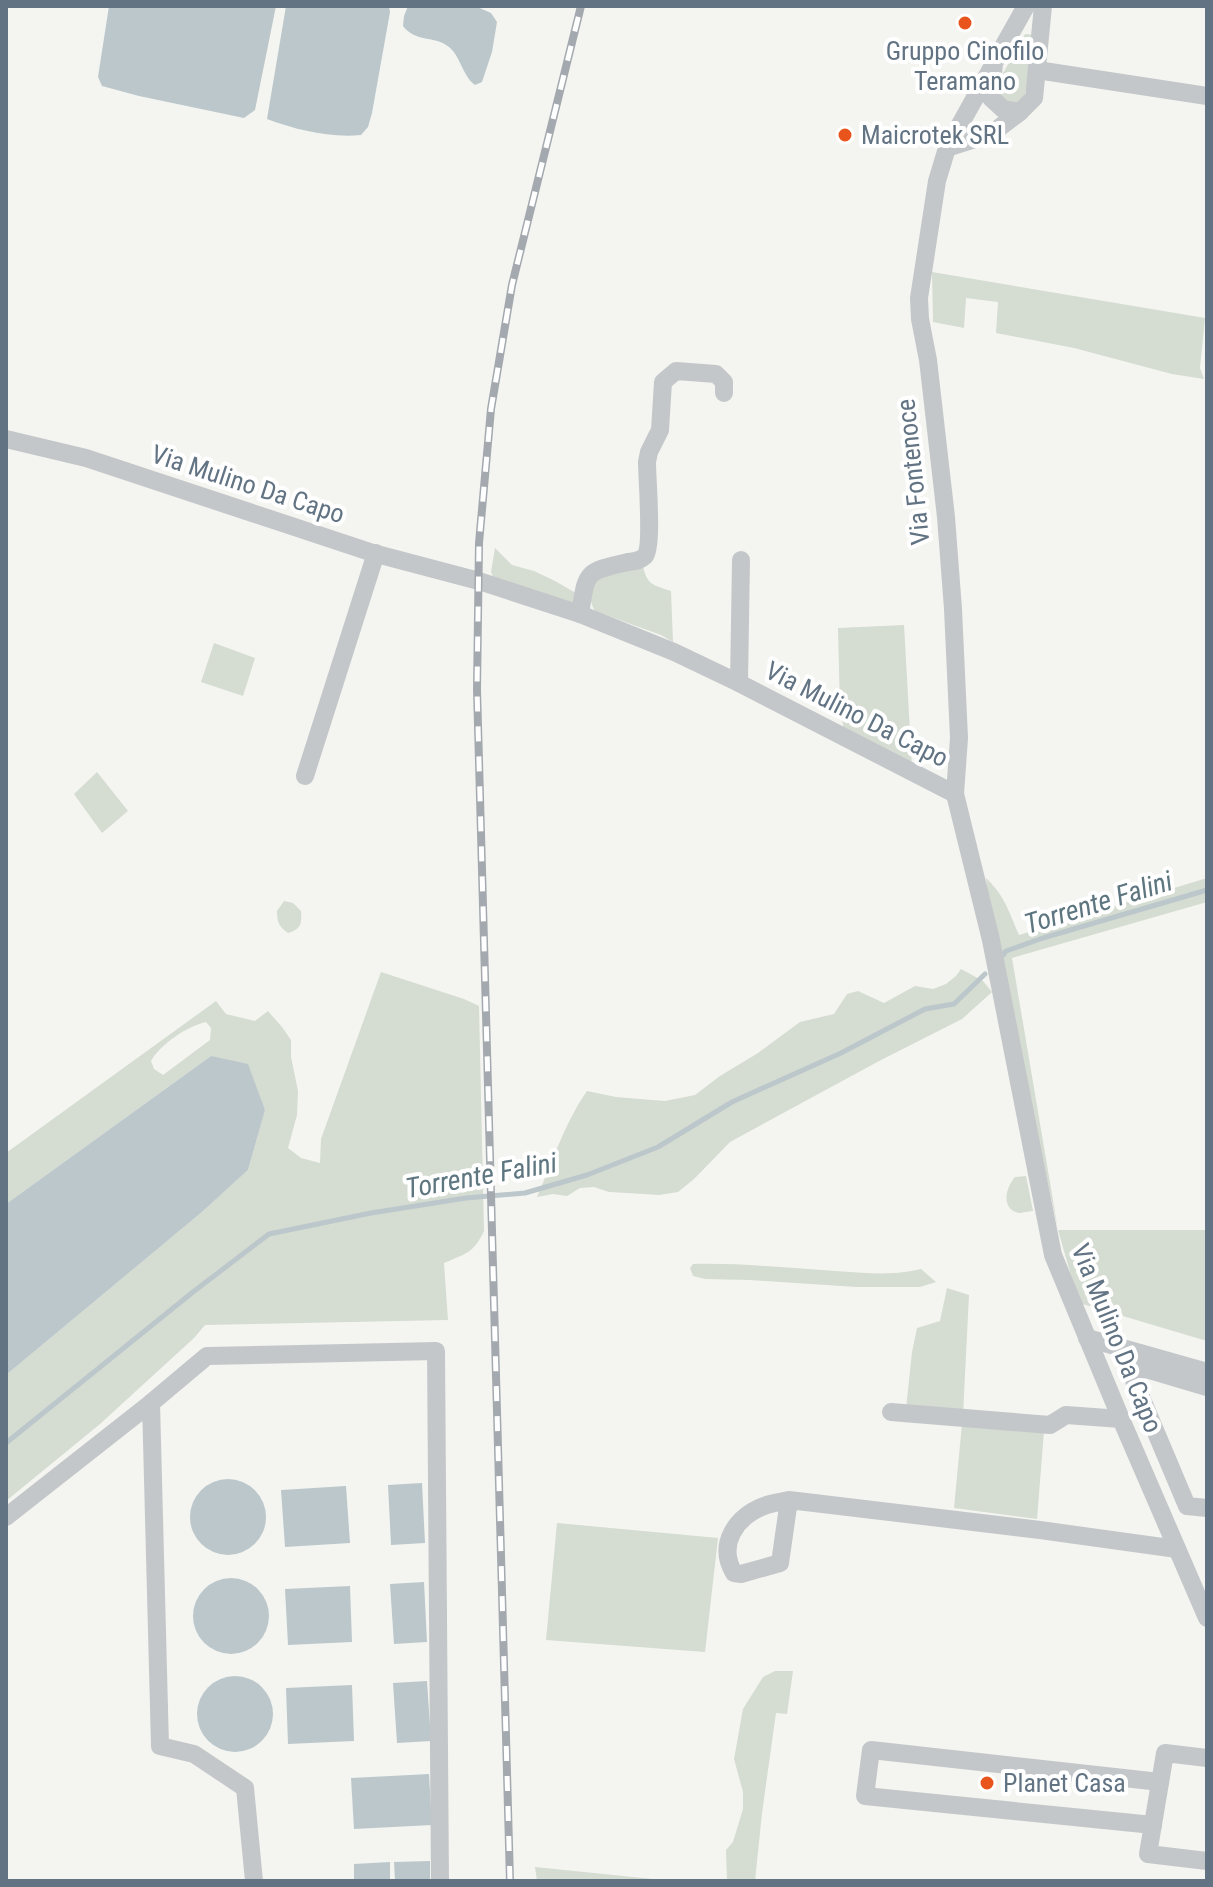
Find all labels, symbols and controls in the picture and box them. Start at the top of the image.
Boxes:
marker: Gruppo Cinofilo Teramano [956,14,974,32]
place label: Gruppo Cinofilo Teramano [886,36,1044,96]
place label: Maicrotek SRL [861,120,1009,150]
marker: Maicrotek SRL [836,126,854,144]
street label: Via Fontenoce [890,398,936,546]
street label: Via Mulino Da Capo [148,439,348,529]
street label: Via Mulino Da Capo [761,655,953,773]
water label: Torrente Falini [1020,864,1177,941]
water label: Torrente Falini [403,1146,560,1205]
street label: Via Mulino Da Capo [1065,1239,1169,1437]
place label: Planet Casa [1003,1768,1126,1798]
marker: Planet Casa [978,1774,996,1792]

